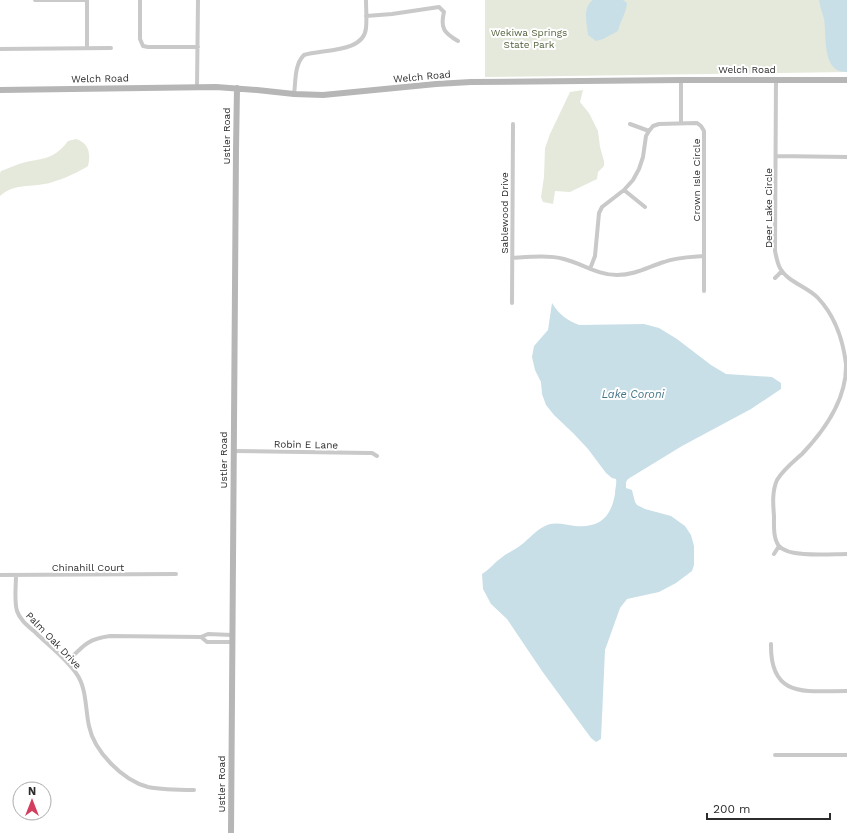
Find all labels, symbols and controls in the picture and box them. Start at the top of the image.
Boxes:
park label: Wekiwa Springs State Park [491,27,567,50]
street label: Welch Road [718,64,776,75]
street label: Welch Road [393,69,451,84]
street label: Welch Road [71,72,129,85]
street label: Ustler Road [221,108,232,164]
street label: Crown Isle Circle [691,138,702,221]
street label: Deer Lake Circle [763,168,774,248]
street label: Sablewood Drive [499,172,510,254]
water label: Lake Coroni [602,388,666,401]
street label: Ustler Road [218,432,229,488]
street label: Robin E Lane [274,438,339,451]
street label: Chinahill Court [52,562,125,573]
street label: Palm Oak Drive [24,610,84,671]
street label: Ustler Road [216,756,227,812]
north arrow [12,781,52,821]
text: N [28,785,36,798]
scale bar [707,795,830,821]
text: 200 m [713,802,750,816]

